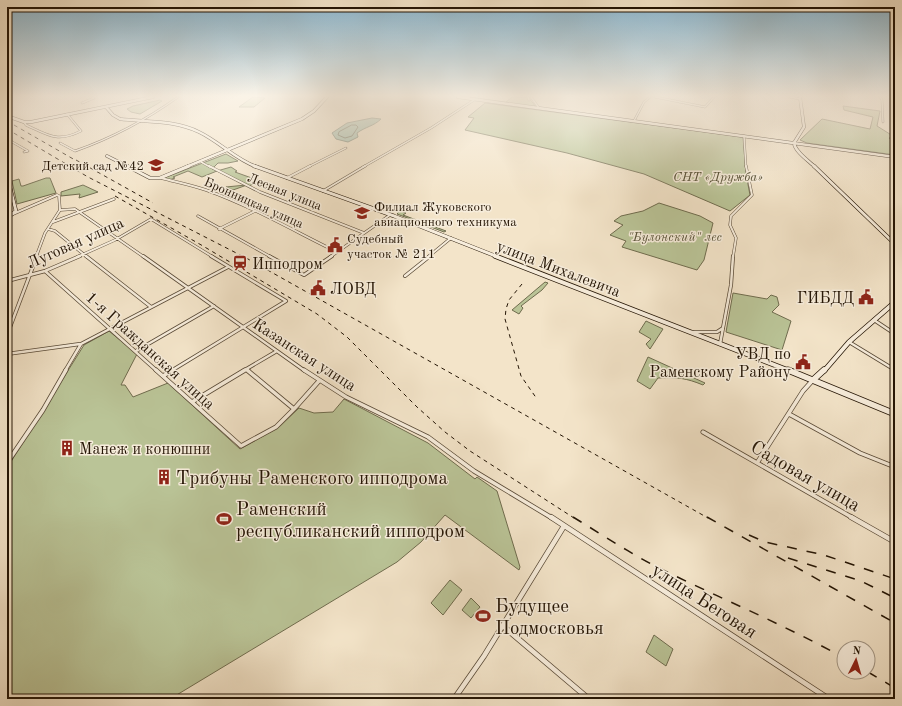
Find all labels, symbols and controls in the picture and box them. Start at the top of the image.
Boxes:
school or university icon: Детский сад №42 [147,156,165,174]
place label: Детский сад №42 [41,160,144,173]
park label: СНТ «Дружба» [673,171,763,184]
street label: Лесная улица [245,172,324,213]
street label: Бронницкая улица [202,176,306,231]
place label: Филиал Жуковского авиационного техникума [374,201,517,229]
school or university icon: Филиал Жуковского авиационного техникума [353,204,371,222]
street label: Луговая улица [25,215,127,272]
park label: "Булонский" лес [628,231,723,244]
place label: Судебный участок № 211 [347,233,435,261]
public building icon: Судебный участок № 211 [326,236,344,254]
street label: улица Михалевича [494,239,623,301]
station icon: Ипподром [231,254,249,272]
place label: Ипподром [252,257,323,273]
public building icon: ЛОВД [309,279,327,297]
place label: ЛОВД [330,282,376,298]
public building icon: ГИБДД [857,288,875,306]
street label: 1-я Гражданская улица [82,290,217,413]
place label: ГИБДД [797,291,854,307]
street label: Казанская улица [249,316,359,395]
place label: УВД по Раменскому Району [649,347,792,381]
public building icon: УВД по Раменскому Району [794,353,812,371]
street label: Садовая улица [747,438,863,516]
building icon: Манеж и конюшни [58,439,76,457]
place label: Манеж и конюшни [79,442,210,458]
building icon: Трибуны Раменского ипподрома [155,468,173,486]
place label: Трибуны Раменского ипподрома [176,470,449,489]
place label: Раменский республиканский ипподром [236,501,465,542]
sports icon: Раменский республиканский ипподром [215,510,233,528]
street label: улица Беговая [648,561,760,643]
place label: Будущее Подмосковья [495,598,604,639]
sports icon: Будущее Подмосковья [474,607,492,625]
north arrow [836,640,876,680]
text: N [852,646,862,657]

